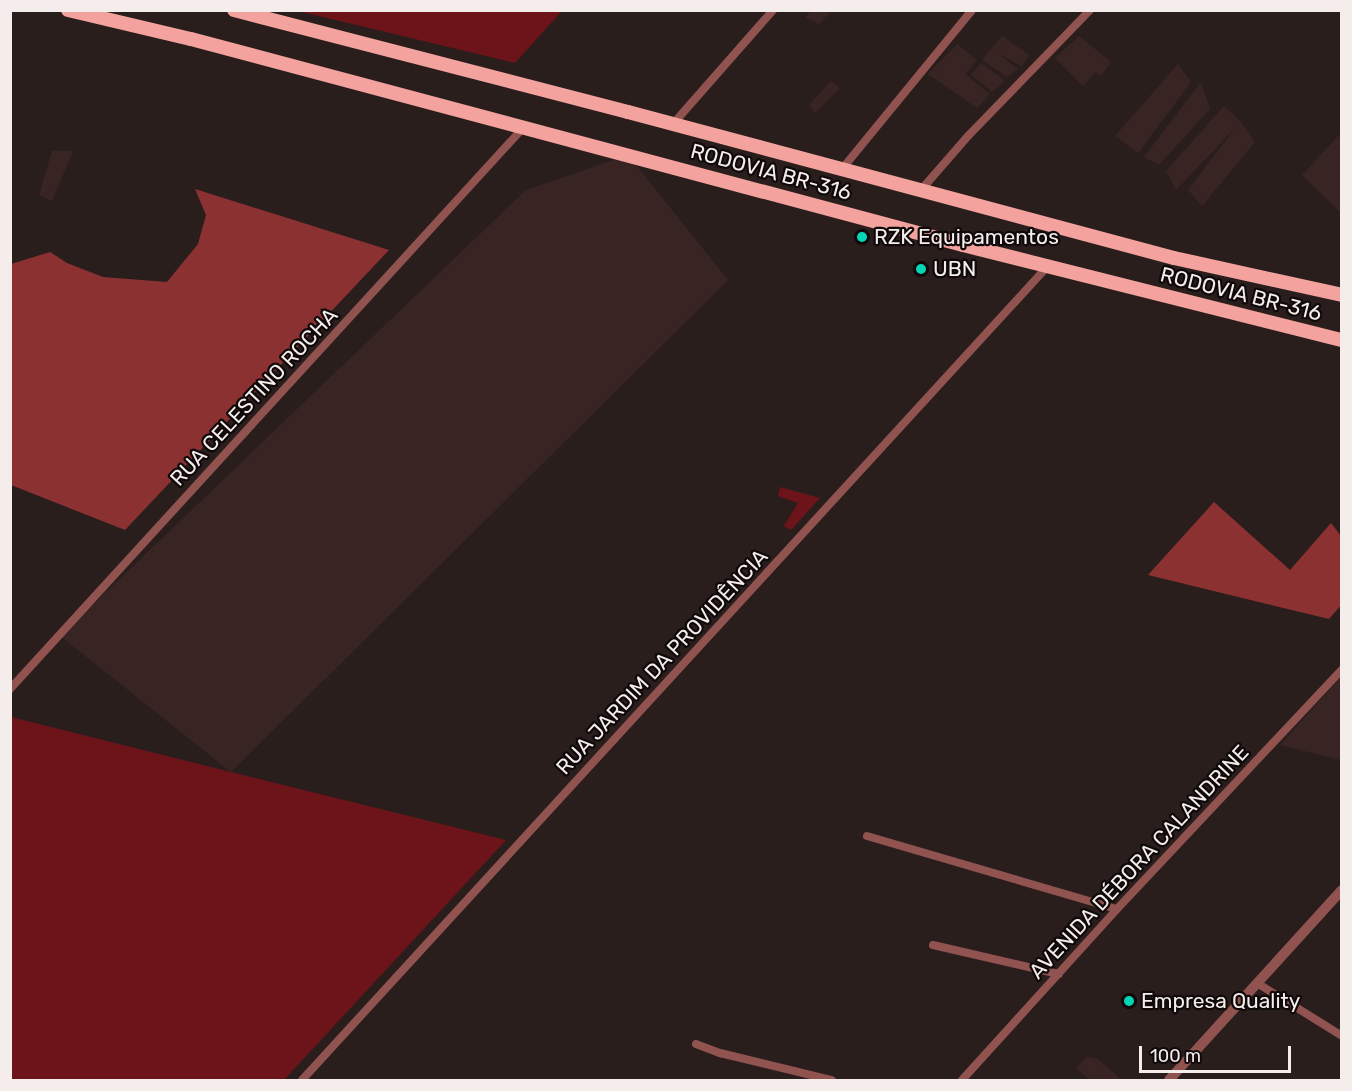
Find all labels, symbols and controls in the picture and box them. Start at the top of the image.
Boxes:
street label: RODOVIA BR-316 [688,138,854,206]
place label: RZK Equipamentos [874,224,1059,250]
marker: RZK Equipamentos [855,230,869,244]
place label: UBN [933,256,976,282]
marker: UBN [914,262,928,276]
street label: RODOVIA BR-316 [1157,262,1325,326]
street label: RUA CELESTINO ROCHA [165,303,343,491]
street label: RUA JARDIM DA PROVIDÊNCIA [551,544,773,780]
street label: AVENIDA DÉBORA CALANDRINE [1024,740,1254,984]
place label: Empresa Quality [1141,988,1300,1014]
marker: Empresa Quality [1122,994,1136,1008]
scale bar [1142,1034,1294,1072]
text: 100 m [1150,1045,1201,1067]

